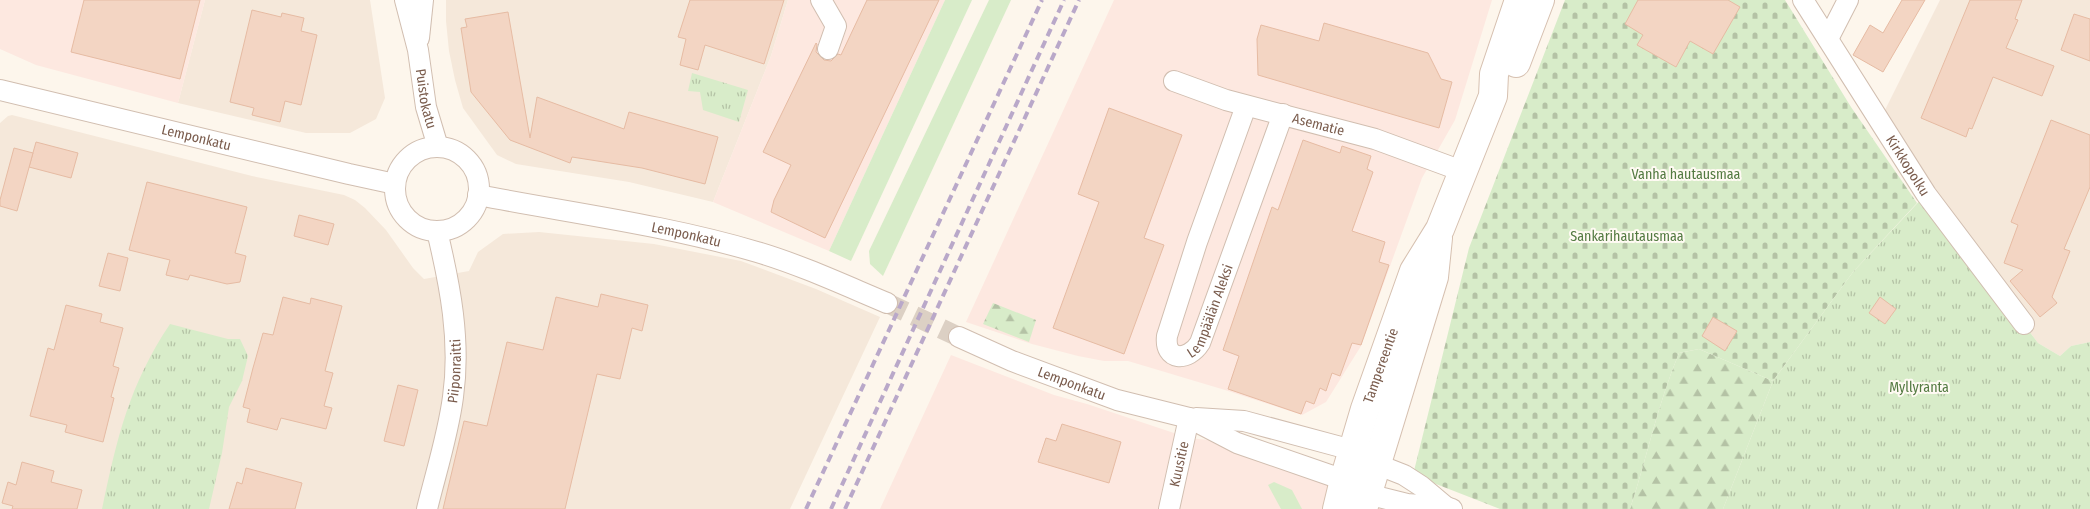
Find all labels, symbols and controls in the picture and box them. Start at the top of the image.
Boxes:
street label: Puistokatu [412,68,441,131]
street label: Asematie [1291,109,1346,139]
street label: Lemponkatu [160,121,233,154]
street label: Kirkkopolku [1882,132,1933,199]
park label: Vanha hautausmaa [1632,166,1741,183]
street label: Lemponkatu [650,218,723,250]
park label: Sankarihautausmaa [1570,228,1684,245]
street label: Lempäälän Aleksi [1184,262,1236,361]
street label: Tampereentie [1359,326,1402,405]
street label: Piiponraitti [444,339,464,404]
street label: Lemponkatu [1036,363,1108,404]
park label: Myllyranta [1889,379,1949,396]
street label: Kuusitie [1166,439,1192,489]

